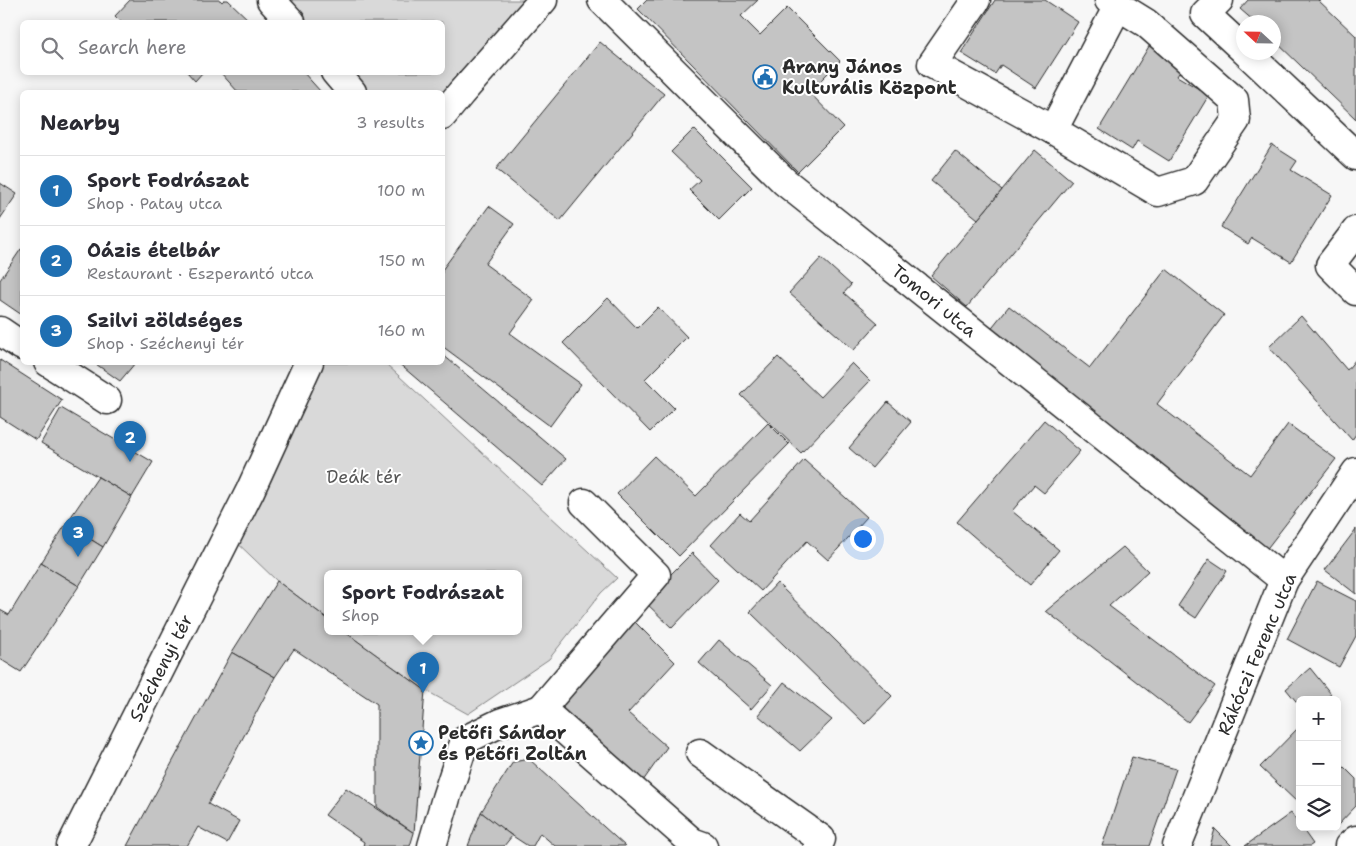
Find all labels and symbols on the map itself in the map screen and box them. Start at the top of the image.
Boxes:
north arrow [1236,15,1281,60]
place label: Arany János Kulturális Központ [782,55,957,100]
public building icon: Arany János Kulturális Központ [752,64,778,90]
street label: Tomori utca [887,259,981,343]
pin: 2 [114,421,146,462]
park label: Deák tér [327,465,401,489]
pin: 3 [62,516,94,557]
your location [850,526,876,552]
street label: Rákóczi Ferenc utca [1212,569,1302,739]
street label: Széchenyi tér [124,610,198,726]
pin: 1 [407,652,439,693]
place label: Petőfi Sándor és Petőfi Zoltán [438,721,587,766]
place icon: Petőfi Sándor és Petőfi Zoltán [408,730,434,756]

